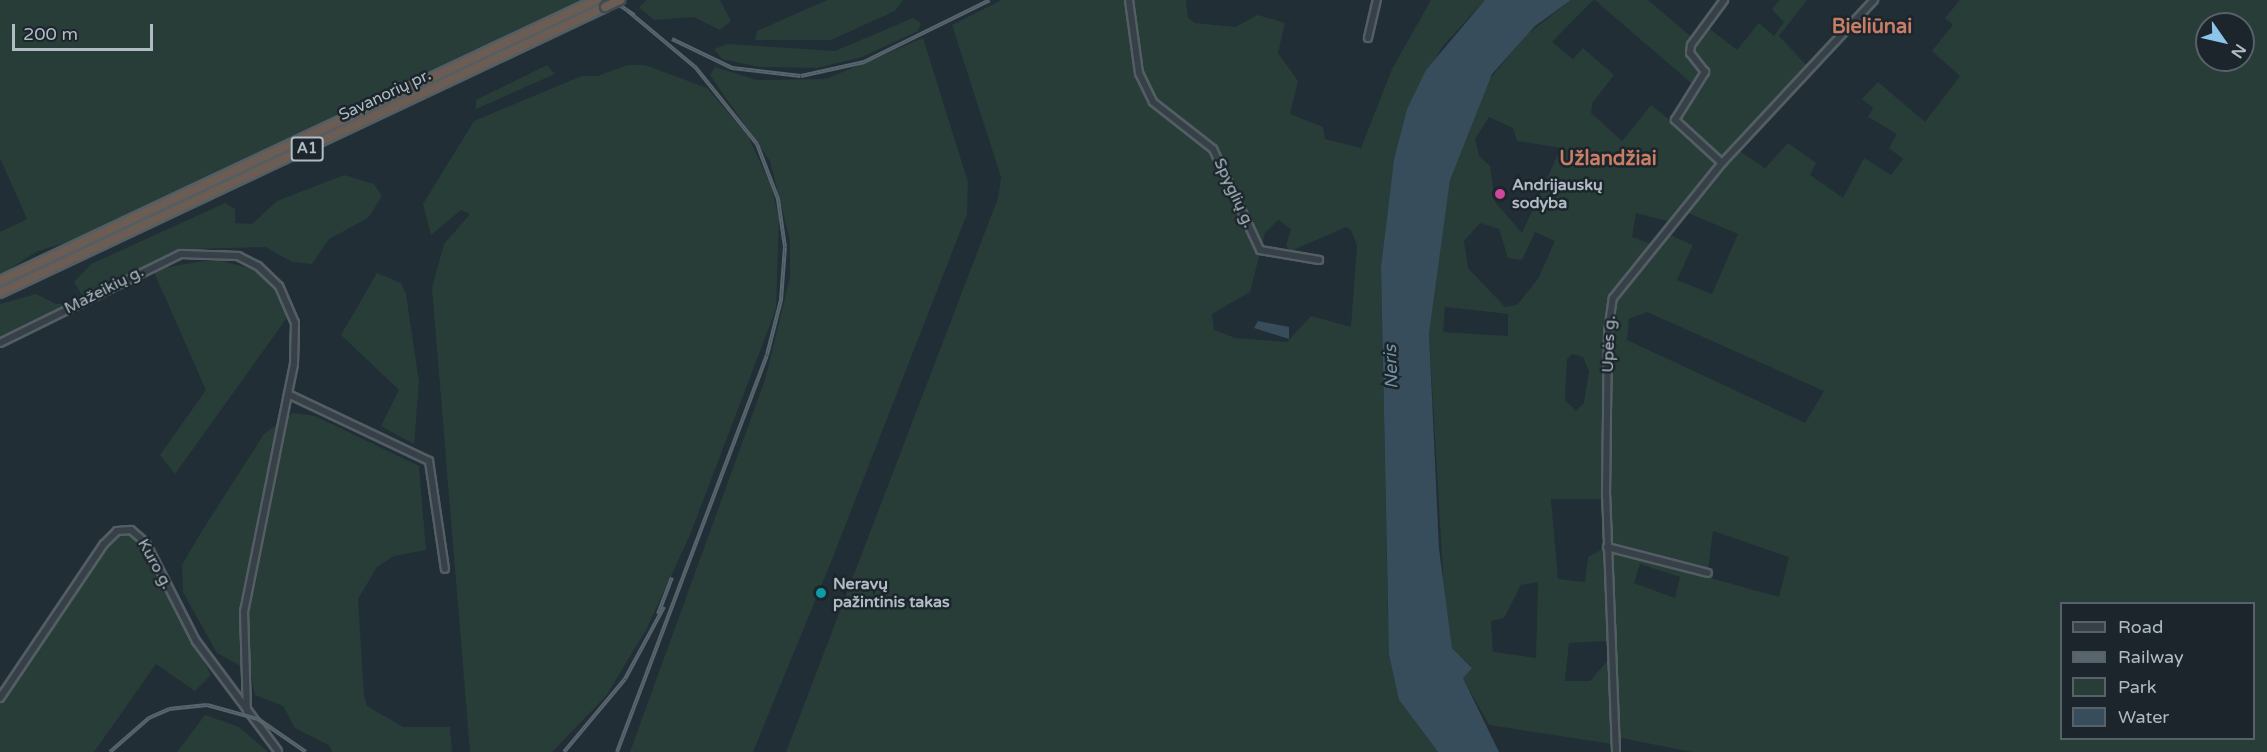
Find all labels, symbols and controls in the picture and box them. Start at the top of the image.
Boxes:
scale bar [15,12,156,50]
north arrow [2195,12,2255,72]
district label: Bieliūnai [1832,15,1912,39]
text: 200 m [23,23,78,45]
text: N [2226,40,2250,62]
street label: Savanorių pr. [336,65,434,125]
road number: A1 [290,137,324,161]
district label: Užlandžiai [1559,147,1657,171]
street label: Spyglių g. [1210,155,1258,231]
place label: Andrijauskų sodyba [1512,175,1603,213]
marker: Andrijauskų sodyba [1493,187,1507,201]
street label: Mažeikių g. [61,262,147,318]
street label: Upės g. [1598,315,1620,373]
water label: Neris [1379,344,1403,390]
street label: Kuro g. [133,536,177,592]
place label: Neravų pažintinis takas [833,574,950,612]
marker: Neravų pažintinis takas [814,586,828,600]
legend [2060,602,2255,740]
text: Road [2118,616,2163,638]
text: Railway [2118,646,2184,668]
text: Park [2118,676,2156,698]
text: Water [2118,706,2169,728]

